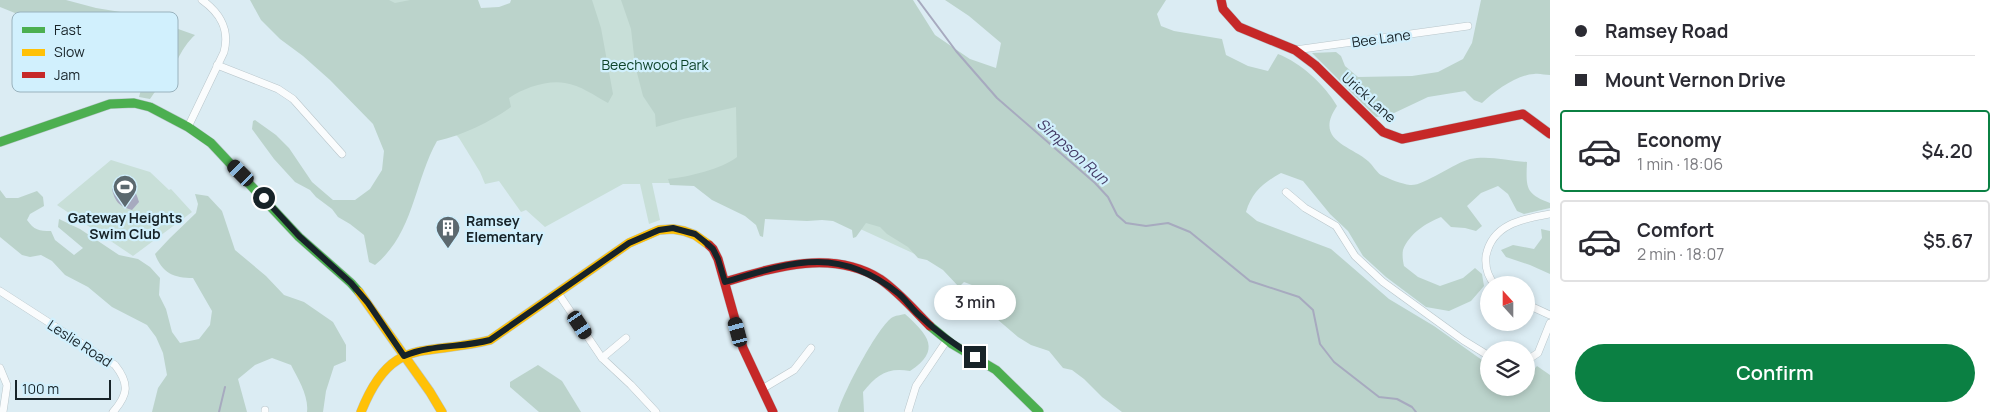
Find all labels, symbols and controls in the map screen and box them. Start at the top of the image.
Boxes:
legend [12,12,178,92]
text: Ramsey Road [1605,18,1728,44]
text: Fast [54,20,82,39]
street label: Bee Lane [1350,24,1412,52]
text: Slow [54,42,85,61]
park label: Beechwood Park [601,55,710,74]
text: Jam [54,65,80,84]
text: Mount Vernon Drive [1605,67,1786,93]
street label: Urick Lane [1338,68,1400,126]
water label: Simpson Run [1032,113,1114,190]
text: Economy [1637,127,1721,153]
icon: car [1577,129,1622,174]
text: $4.20 [1921,138,1973,164]
text: 1 min · 18:06 [1637,153,1723,175]
car [225,157,256,189]
sports icon: Gateway Heights Swim Club [112,174,138,208]
route start [253,187,275,209]
place label: Gateway Heights Swim Club [68,208,183,243]
place label: Ramsey Elementary [466,211,543,246]
building icon: Ramsey Elementary [435,215,461,249]
text: Comfort [1637,217,1714,243]
icon: car [1577,219,1622,264]
text: $5.67 [1923,228,1973,254]
text: 2 min · 18:07 [1637,243,1724,265]
north arrow [1480,276,1535,331]
map controls [1480,276,1535,396]
callout: 3 min [934,284,1016,320]
text: 3 min [955,291,995,313]
car [565,308,594,342]
street label: Leslie Road [44,315,116,371]
car [726,316,749,348]
button: layers [1480,341,1535,396]
button: Confirm [1575,344,1975,402]
route end [964,346,986,368]
scale bar [15,377,111,400]
text: 100 m [22,379,59,398]

